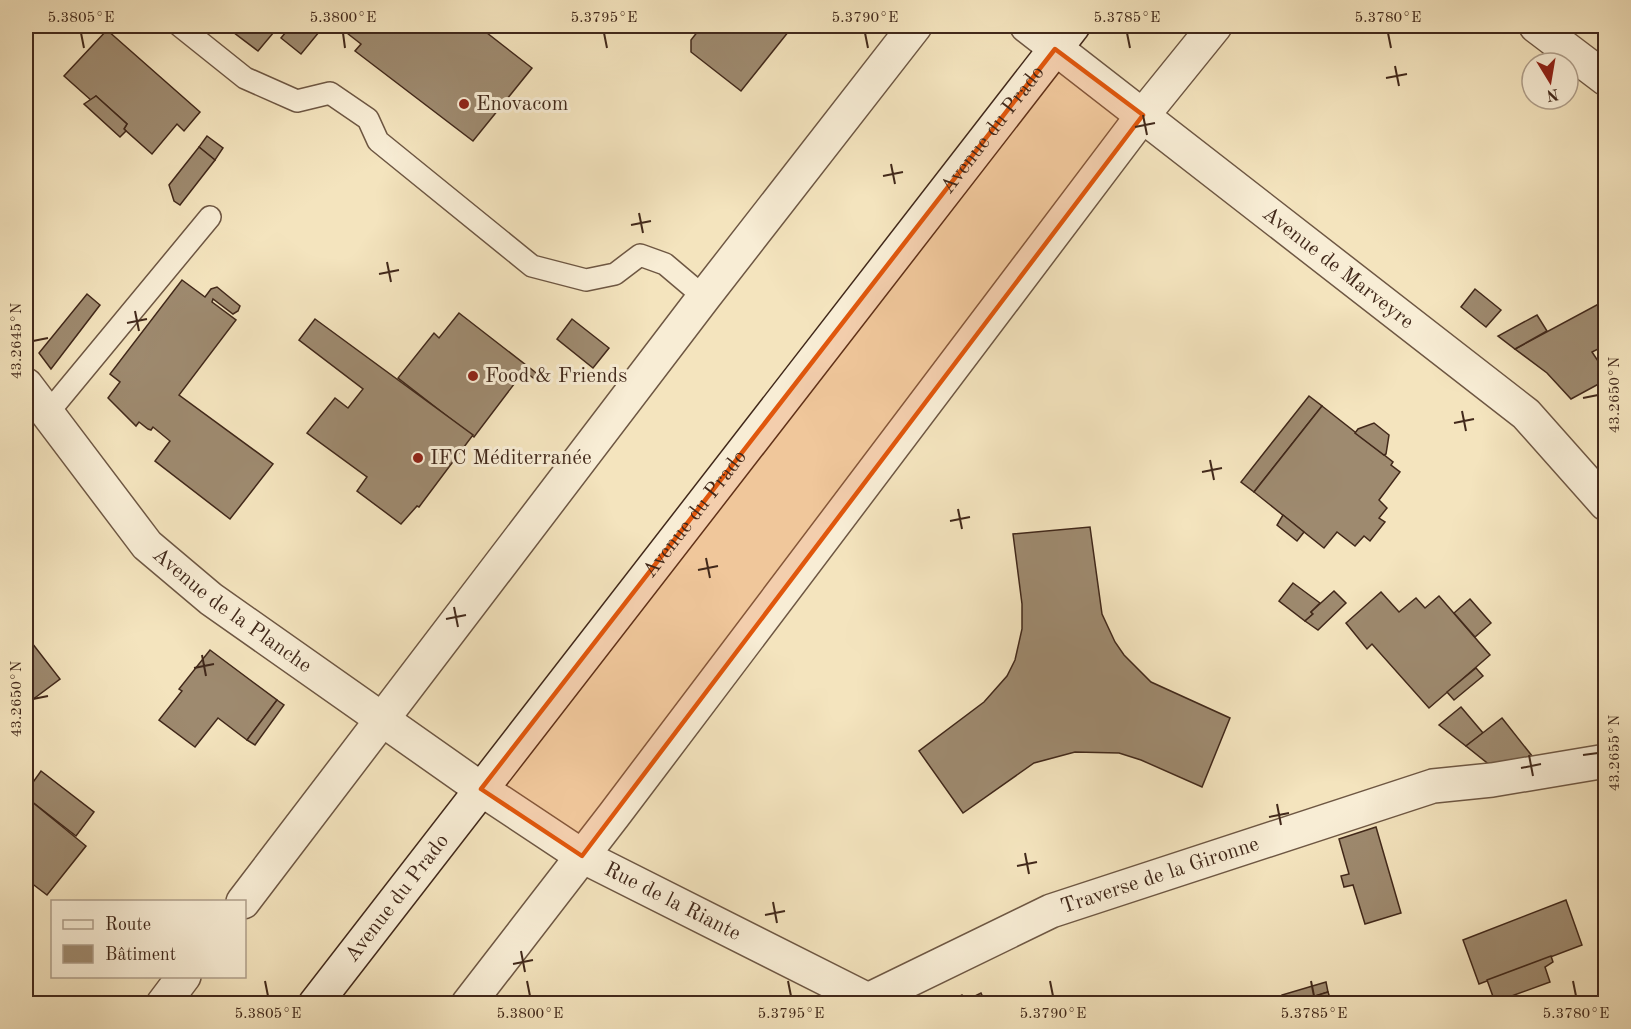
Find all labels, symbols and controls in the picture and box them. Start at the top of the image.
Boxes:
text: 5.3805°E [48,11,114,26]
text: 5.3800°E [310,11,376,26]
text: 5.3795°E [571,11,637,26]
text: 5.3790°E [832,11,898,26]
text: 5.3785°E [1094,11,1160,26]
text: 5.3780°E [1355,11,1421,26]
north arrow [1520,51,1580,111]
street label: Avenue du Prado [937,62,1048,198]
text: N [1544,85,1560,103]
place label: Enovacom [476,94,568,115]
marker: Enovacom [457,97,471,111]
street label: Avenue de Marveyre [1259,203,1418,333]
text: 43.2645°N [10,302,25,379]
text: 43.2650°N [1608,356,1623,433]
place label: Food & Friends [485,366,627,387]
marker: Food & Friends [466,369,480,383]
street label: Avenue du Prado [639,446,751,582]
place label: IFC Méditerranée [430,448,592,469]
marker: IFC Méditerranée [411,451,425,465]
street label: Avenue de la Planche [149,544,315,677]
text: 43.2650°N [10,660,25,737]
text: 43.2655°N [1608,714,1623,791]
street label: Avenue du Prado [341,830,453,966]
street label: Traverse de la Gironne [1058,833,1262,918]
street label: Rue de la Riante [601,859,744,945]
legend [51,900,246,978]
text: Route [105,916,151,934]
text: Bâtiment [105,946,176,964]
text: 5.3805°E [235,1007,301,1022]
text: 5.3800°E [497,1007,563,1022]
text: 5.3795°E [758,1007,824,1022]
text: 5.3790°E [1020,1007,1086,1022]
text: 5.3785°E [1281,1007,1347,1022]
text: 5.3780°E [1543,1007,1609,1022]

